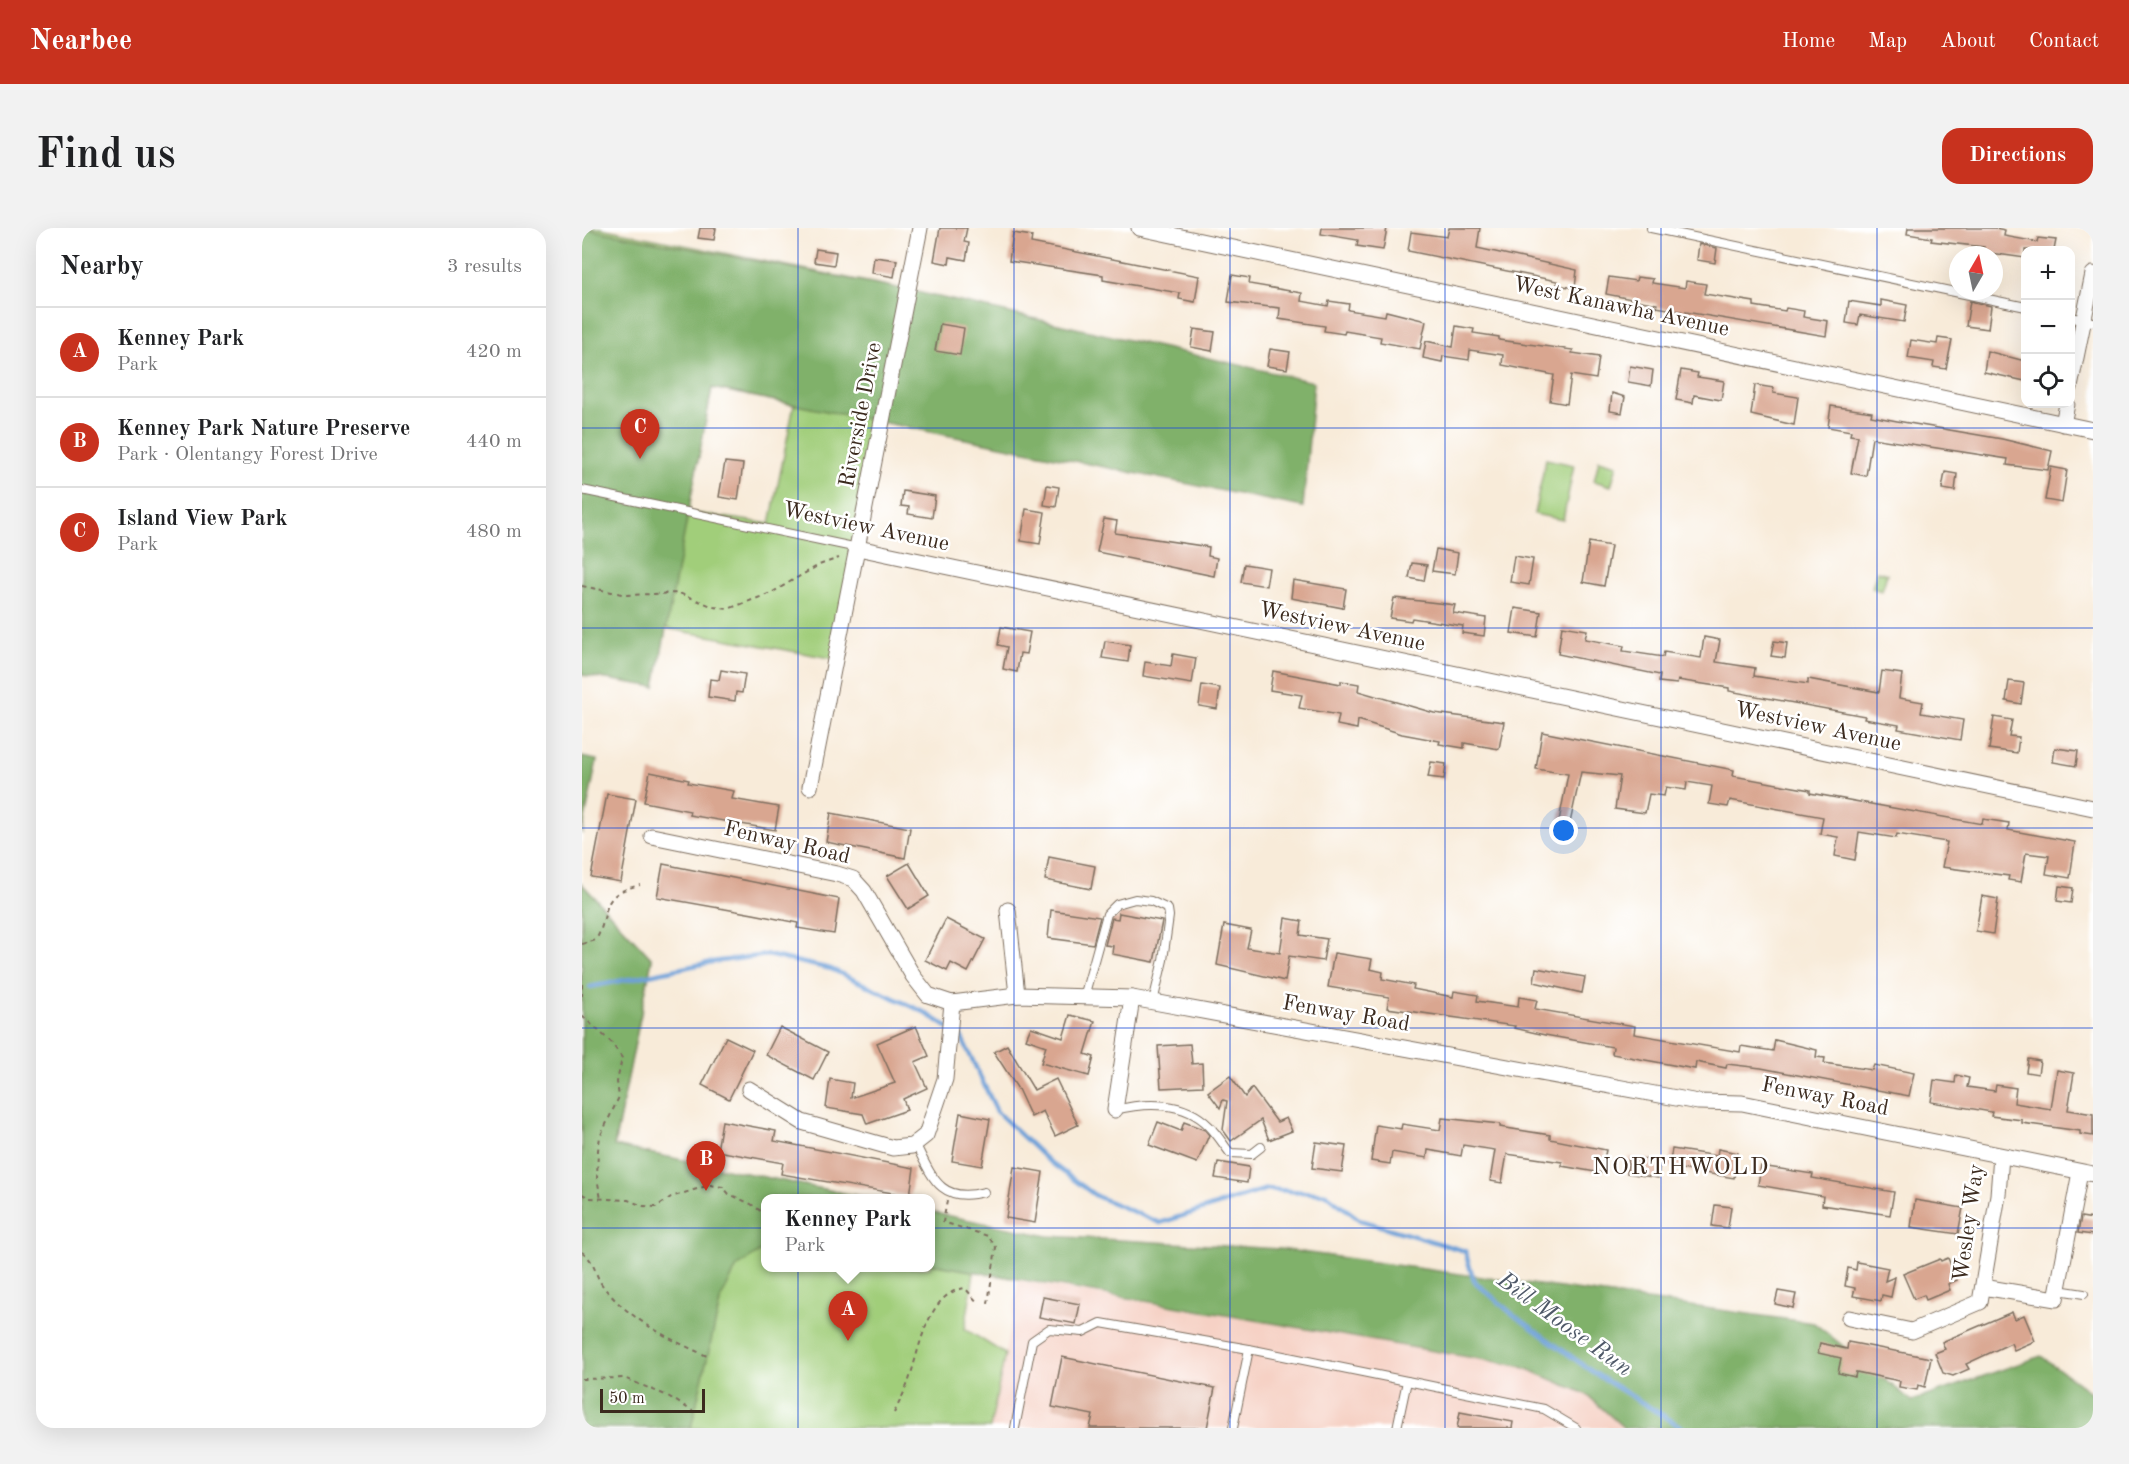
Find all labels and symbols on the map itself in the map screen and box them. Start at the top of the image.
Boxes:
north arrow [1949,246,2003,300]
street label: West Kanawha Avenue [1511,273,1731,341]
street label: Riverside Drive [836,340,886,490]
pin: C [620,410,660,459]
street label: Westview Avenue [781,499,951,555]
street label: Westview Avenue [1257,599,1427,655]
street label: Westview Avenue [1733,699,1903,755]
your location [1549,816,1578,845]
street label: Fenway Road [722,818,852,868]
street label: Fenway Road [1281,992,1411,1036]
street label: Fenway Road [1760,1074,1890,1120]
pin: B [686,1142,726,1191]
district label: NORTHWOLD [1592,1156,1770,1180]
street label: Wesley Way [1950,1162,1988,1283]
water label: Bill Moose Run [1491,1268,1636,1382]
pin: A [828,1292,868,1341]
scale bar [600,1386,705,1414]

